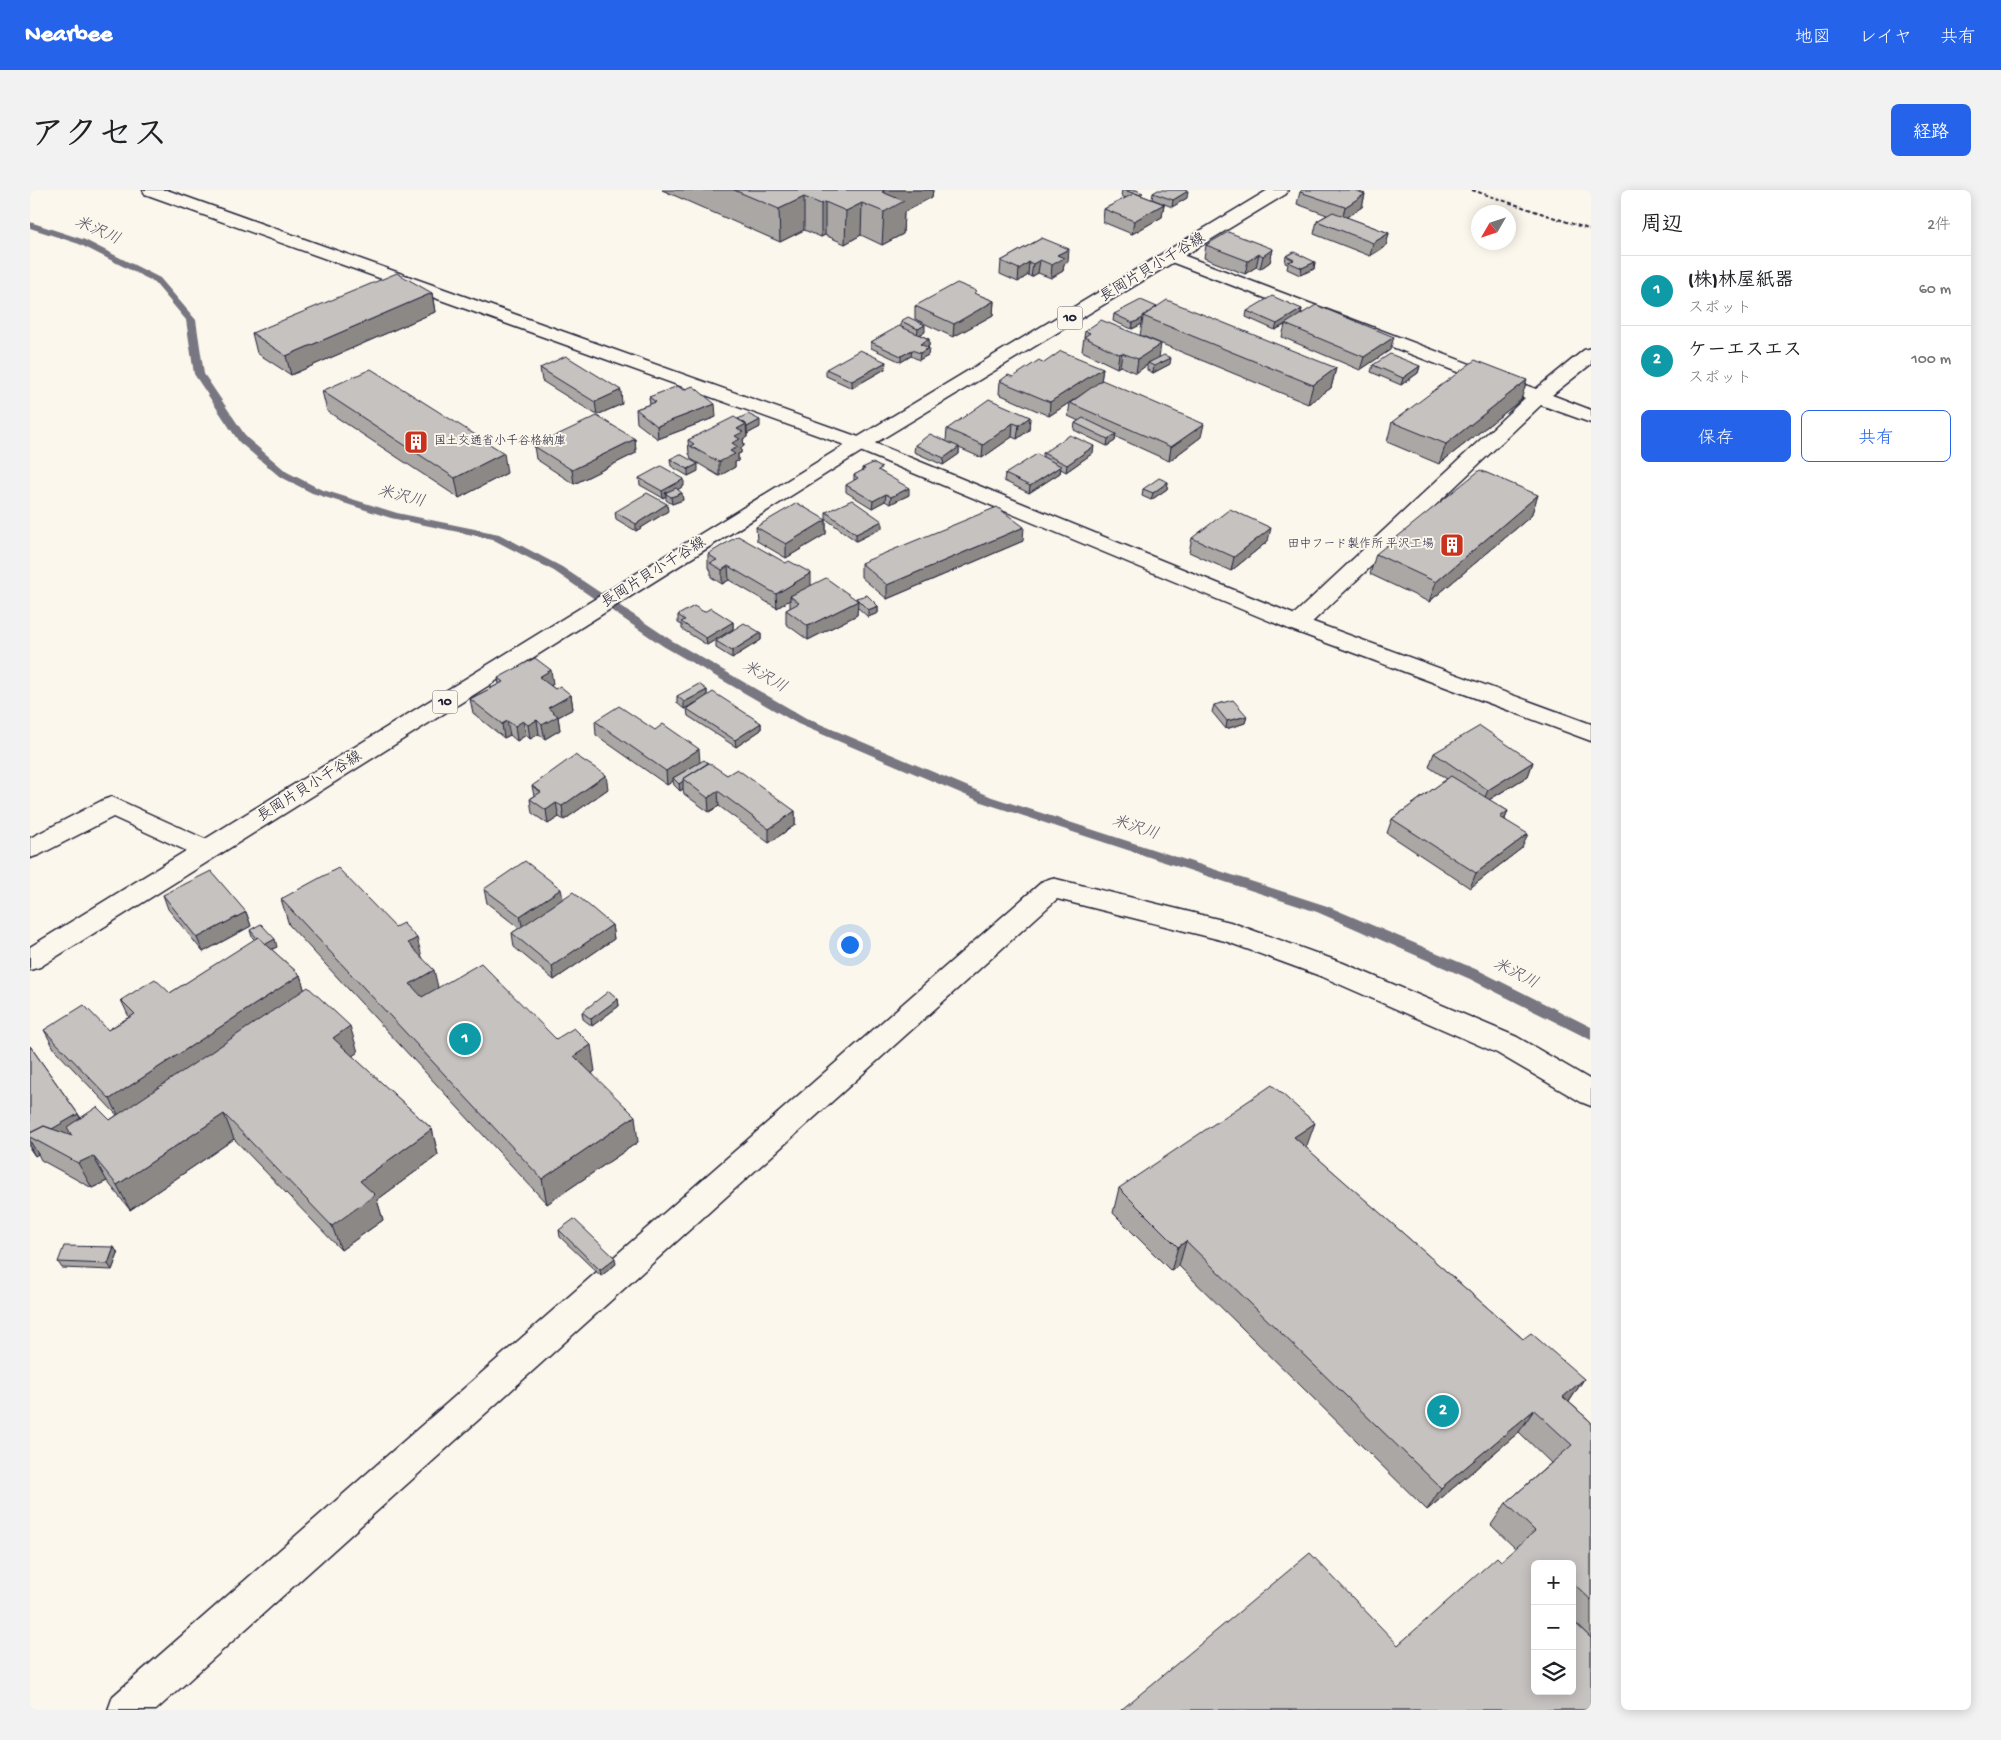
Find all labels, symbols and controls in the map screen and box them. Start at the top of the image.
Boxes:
text: Nearbee [25,21,112,50]
text: 地図 [1795,28,1831,49]
text: レイヤ [1859,28,1912,49]
text: 共有 [1940,28,1976,49]
button: 経路 [1891,104,1971,156]
text: アクセス [30,117,168,158]
north arrow [1471,205,1516,250]
water label: 米沢川 [71,213,123,250]
text: 周辺 [1641,214,1683,239]
text: 2件 [1927,217,1951,236]
street label: 長岡片貝小千谷線 [1096,229,1209,307]
text: (株)林屋紙器 [1688,270,1794,293]
text: 1 [1654,281,1660,300]
text: 60 m [1919,281,1951,300]
text: スポット [1688,300,1752,319]
road number: 10 [1058,306,1082,330]
text: ケーエスエス [1688,340,1802,363]
text: 2 [1653,351,1661,370]
text: 100 m [1911,351,1951,370]
text: スポット [1688,370,1752,389]
button: 保存 [1641,410,1791,462]
button: 共有 [1801,410,1951,462]
building icon: 国土交通省小千谷格納庫 [403,429,429,455]
place label: 国土交通省小千谷格納庫 [434,434,566,449]
water label: 米沢川 [375,482,427,513]
building icon: 田中フード製作所 平沢工場 [1439,532,1465,558]
street label: 長岡片貝小千谷線 [598,533,710,612]
place label: 田中フード製作所 平沢工場 [1287,537,1434,552]
water label: 米沢川 [738,657,790,698]
road number: 10 [432,691,458,714]
street label: 長岡片貝小千谷線 [254,747,366,826]
water label: 米沢川 [1109,812,1161,845]
your location [837,932,863,958]
water label: 米沢川 [1489,955,1541,994]
pin: 1 [449,1020,481,1058]
pin: 2 [1427,1392,1459,1430]
map controls [1531,1560,1576,1695]
button: + [1531,1560,1576,1605]
button: − [1531,1605,1576,1650]
button: layers [1531,1650,1576,1695]

